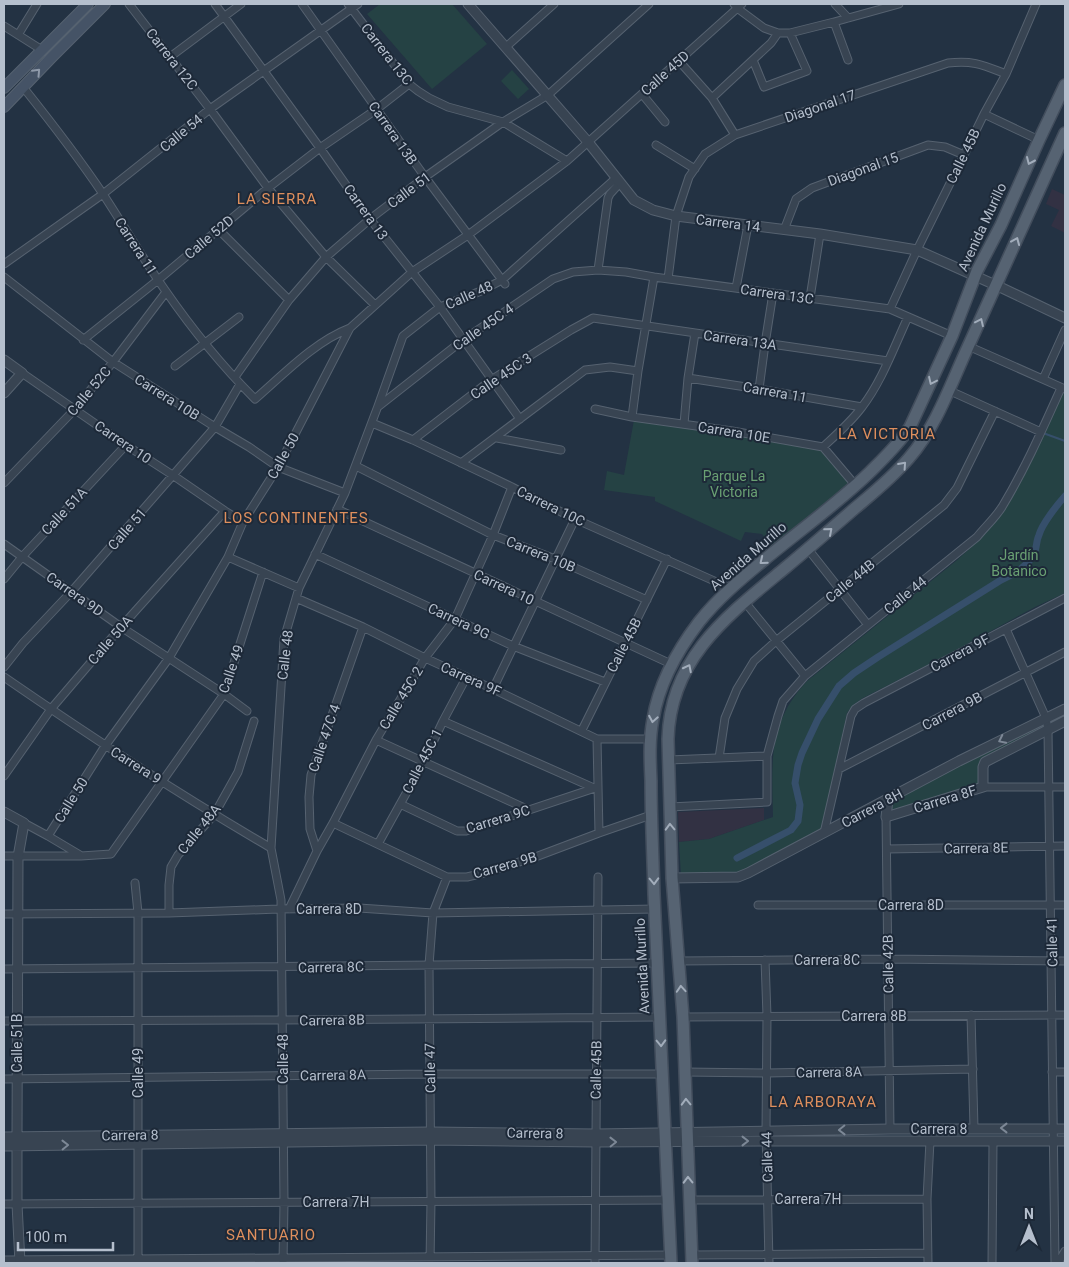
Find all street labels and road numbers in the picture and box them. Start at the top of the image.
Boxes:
street label: Carrera 13C [358,20,416,88]
street label: Carrera 12C [143,25,201,93]
street label: Calle 45D [638,47,692,99]
street label: Diagonal 17 [782,86,858,126]
street label: Carrera 13B [365,98,421,168]
street label: Calle 54 [156,111,206,155]
street label: Calle 45B [943,126,983,186]
street label: Diagonal 15 [825,149,901,189]
street label: Calle 51 [384,169,434,211]
street label: Avenida Murillo [954,180,1010,274]
street label: Carrera 13 [340,181,392,243]
street label: Carrera 14 [695,211,761,235]
street label: Calle 52D [181,212,237,262]
street label: Carrera 11 [112,214,160,278]
street label: Calle 48 [443,277,495,313]
street label: Carrera 13C [739,281,815,307]
street label: Calle 45C 4 [449,300,517,354]
street label: Carrera 13A [702,327,778,353]
street label: Calle 45C 3 [467,350,535,402]
street label: Calle 52C [64,363,114,419]
street label: Carrera 10B [132,371,202,423]
street label: Carrera 11 [742,378,808,406]
street label: Carrera 10 [92,417,154,467]
street label: Carrera 10E [697,418,771,446]
street label: Calle 50 [264,430,302,482]
street label: Carrera 10C [514,483,588,529]
street label: Calle 51A [38,484,90,538]
street label: Calle 51 [105,505,149,553]
street label: Avenida Murillo [707,518,789,594]
street label: Carrera 10B [504,533,578,575]
street label: Calle 44B [822,556,878,606]
street label: Carrera 10 [471,566,537,608]
street label: Carrera 9D [43,568,107,620]
street label: Calle 44 [880,573,930,617]
street label: Carrera 9G [425,600,493,642]
street label: Calle 50A [85,612,135,668]
street label: Calle 45B [604,615,644,675]
street label: Calle 48 [274,629,296,681]
street label: Carrera 9F [928,631,993,675]
street label: Calle 49 [215,643,247,695]
street label: Carrera 9F [438,659,504,700]
street label: Calle 45C 2 [376,664,426,732]
street label: Carrera 9B [919,689,985,733]
street label: Calle 47C 4 [305,702,343,774]
street label: Calle 45C 1 [399,726,445,796]
street label: Carrera 9 [108,743,164,787]
street label: Calle 50 [51,774,91,826]
street label: Carrera 8F [912,782,979,816]
street label: Carrera 8H [839,785,905,831]
street label: Calle 48A [174,801,224,857]
street label: Carrera 9C [464,802,532,836]
street label: Carrera 8E [943,839,1009,857]
street label: Carrera 9B [471,848,539,882]
street label: Carrera 8D [878,897,944,913]
street label: Carrera 8D [296,901,362,917]
street label: Calle 41 [1044,917,1060,967]
street label: Avenida Murillo [632,918,652,1014]
street label: Calle 42B [879,934,897,994]
street label: Carrera 8C [794,952,860,968]
street label: Carrera 8C [298,958,364,976]
street label: Carrera 8B [841,1008,907,1024]
street label: Carrera 8B [299,1011,365,1029]
street label: Calle 51B [9,1014,25,1072]
street label: Calle 48 [275,1034,291,1084]
street label: Calle 45B [587,1040,605,1100]
street label: Calle 47 [422,1043,438,1093]
street label: Calle 49 [130,1048,146,1098]
street label: Carrera 8A [796,1063,862,1081]
street label: Carrera 8A [300,1066,366,1084]
street label: Carrera 8 [911,1121,968,1137]
street label: Carrera 8 [506,1125,564,1141]
street label: Carrera 8 [101,1127,159,1143]
street label: Calle 44 [758,1132,776,1182]
street label: Carrera 7H [775,1191,841,1207]
street label: Carrera 7H [303,1194,369,1210]

